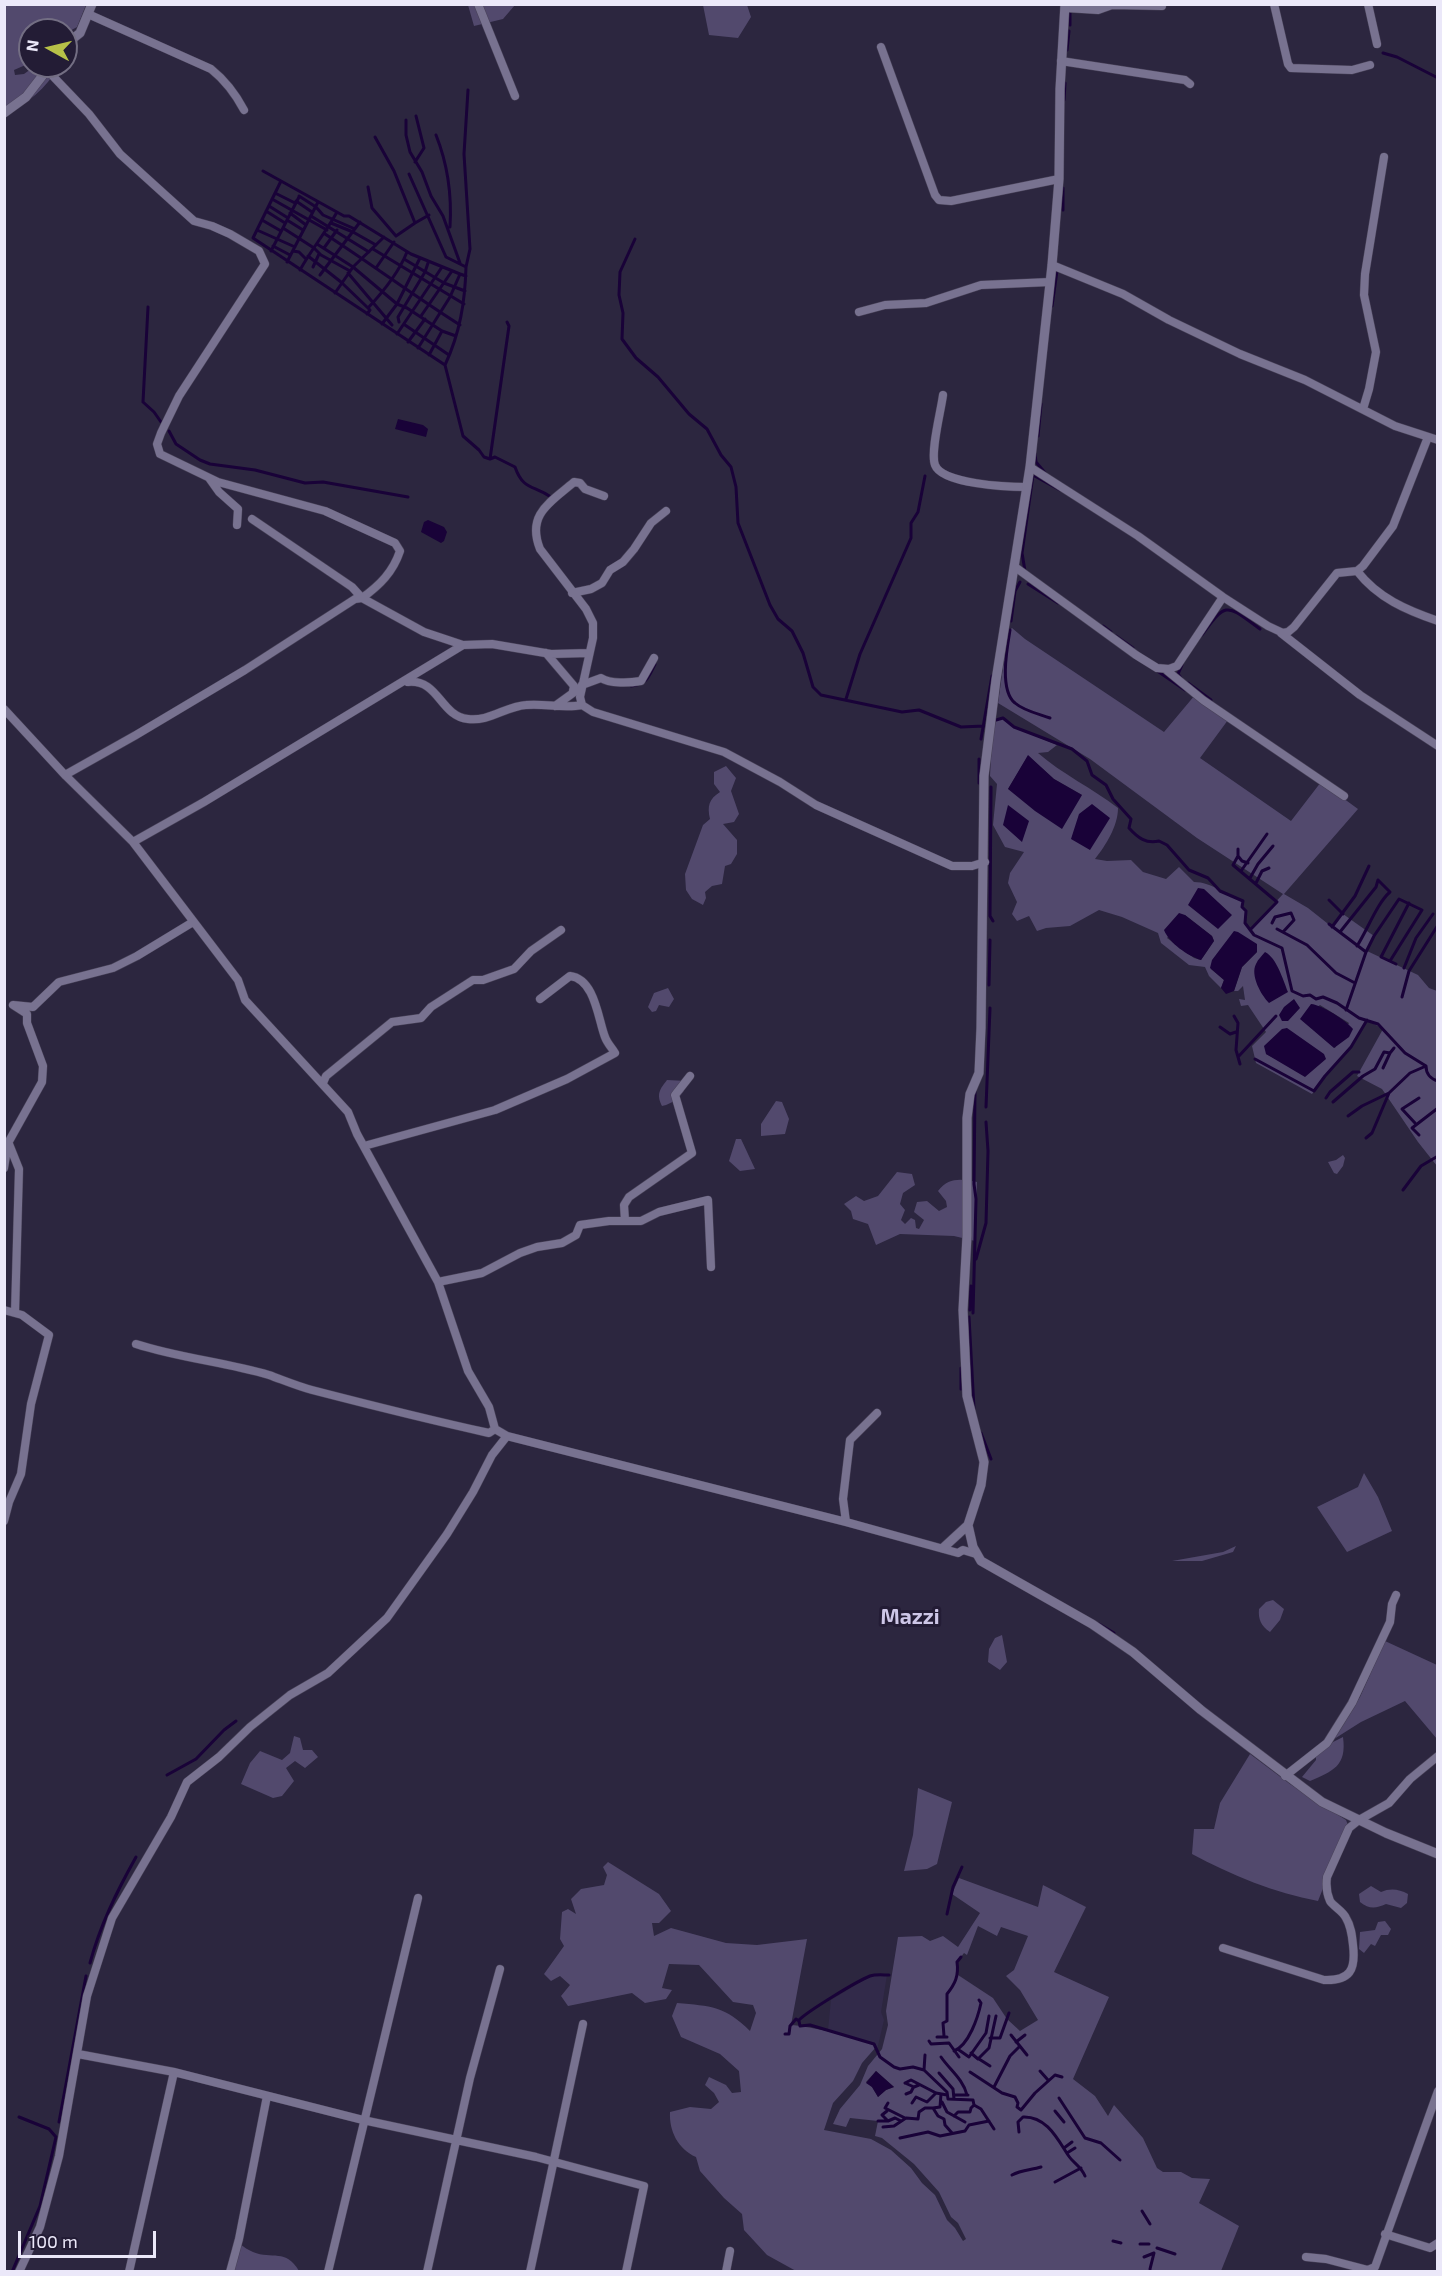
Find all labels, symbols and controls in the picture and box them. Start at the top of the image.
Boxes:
north arrow [18,18,78,78]
text: N [21,39,42,53]
district label: Mazzi [880,1604,940,1630]
scale bar [21,2219,159,2257]
text: 100 m [29,2230,78,2252]

